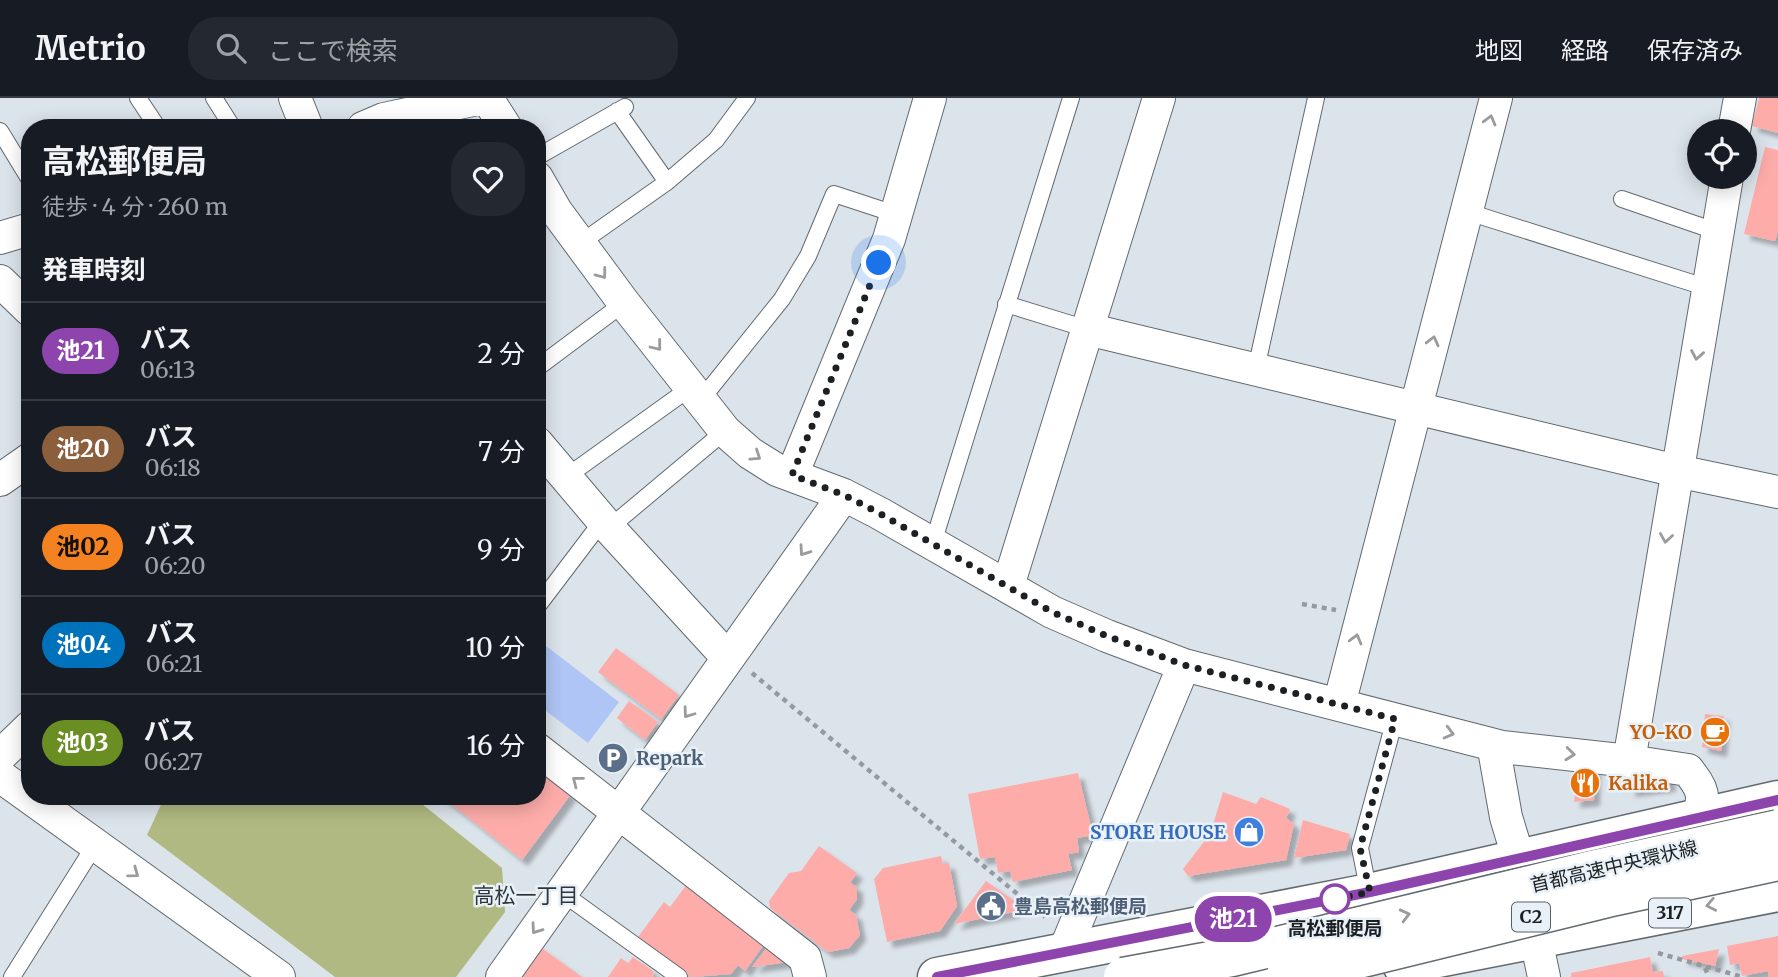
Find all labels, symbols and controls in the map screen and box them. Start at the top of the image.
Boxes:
search box [188,17,678,80]
text: Metrio [35,28,146,69]
icon: search [212,29,250,67]
text: ここで検索 [268,34,398,67]
text: 地図 [1475,35,1523,66]
text: 経路 [1561,35,1609,66]
text: 保存済み [1647,35,1743,66]
one-way arrow [1482,114,1496,126]
map controls [1687,119,1757,189]
button: locate [1687,119,1757,189]
text: 高松郵便局 [42,141,207,182]
button: heart [451,142,525,216]
text: 徒歩 · 4 分 · 260 m [42,192,228,221]
your location [861,245,896,280]
text: 発車時刻 [42,253,146,286]
one-way arrow [593,266,606,278]
text: バス [140,322,192,355]
text: 池21 [56,335,105,366]
one-way arrow [1425,335,1439,347]
text: 2 分 [477,337,525,370]
one-way arrow [648,338,661,350]
one-way arrow [1690,349,1705,361]
text: 06:13 [140,355,196,384]
text: バス [145,420,197,453]
text: 池20 [56,433,110,464]
text: 7 分 [478,435,525,468]
one-way arrow [749,448,762,461]
text: 06:18 [145,453,201,482]
text: バス [144,518,196,551]
text: 池02 [56,531,109,562]
one-way arrow [1659,532,1674,544]
text: 9 分 [477,533,525,566]
one-way arrow [800,543,813,556]
text: 06:20 [144,551,206,580]
text: バス [146,616,198,649]
text: 池04 [56,629,111,660]
text: 10 分 [465,631,525,664]
one-way arrow [1348,633,1363,645]
text: 06:21 [146,649,202,678]
one-way arrow [684,705,697,718]
text: バス [144,714,196,747]
cafe icon: YO-KO [1698,715,1732,749]
place label: YO-KO [1629,720,1692,744]
one-way arrow [1443,725,1455,739]
text: 池03 [56,727,109,758]
text: 16 分 [466,729,525,762]
parking icon: Repark [596,741,630,775]
place label: Repark [636,746,704,770]
text: 06:27 [144,747,203,776]
one-way arrow [1564,747,1576,762]
restaurant icon: Kalika [1568,766,1602,800]
place label: Kalika [1608,771,1669,795]
one-way arrow [573,777,585,790]
shop icon: STORE HOUSE [1232,815,1266,849]
place label: STORE HOUSE [1090,820,1227,844]
street label: 首都高速中央環状線 [1528,835,1700,897]
one-way arrow [127,865,139,878]
district label: 高松一丁目 [474,882,579,909]
marker: 高松郵便局 [1320,884,1350,914]
public building icon: 豊島高松郵便局 [974,889,1008,923]
place label: 豊島高松郵便局 [1014,894,1147,918]
line badge: 池21 [1193,896,1273,942]
one-way arrow [1705,897,1717,912]
road number: 317 [1649,898,1691,928]
road number: C2 [1512,902,1550,932]
text: 池21 [1209,903,1257,934]
one-way arrow [1399,909,1411,923]
place label: 高松郵便局 [1287,916,1383,940]
one-way arrow [531,921,544,934]

